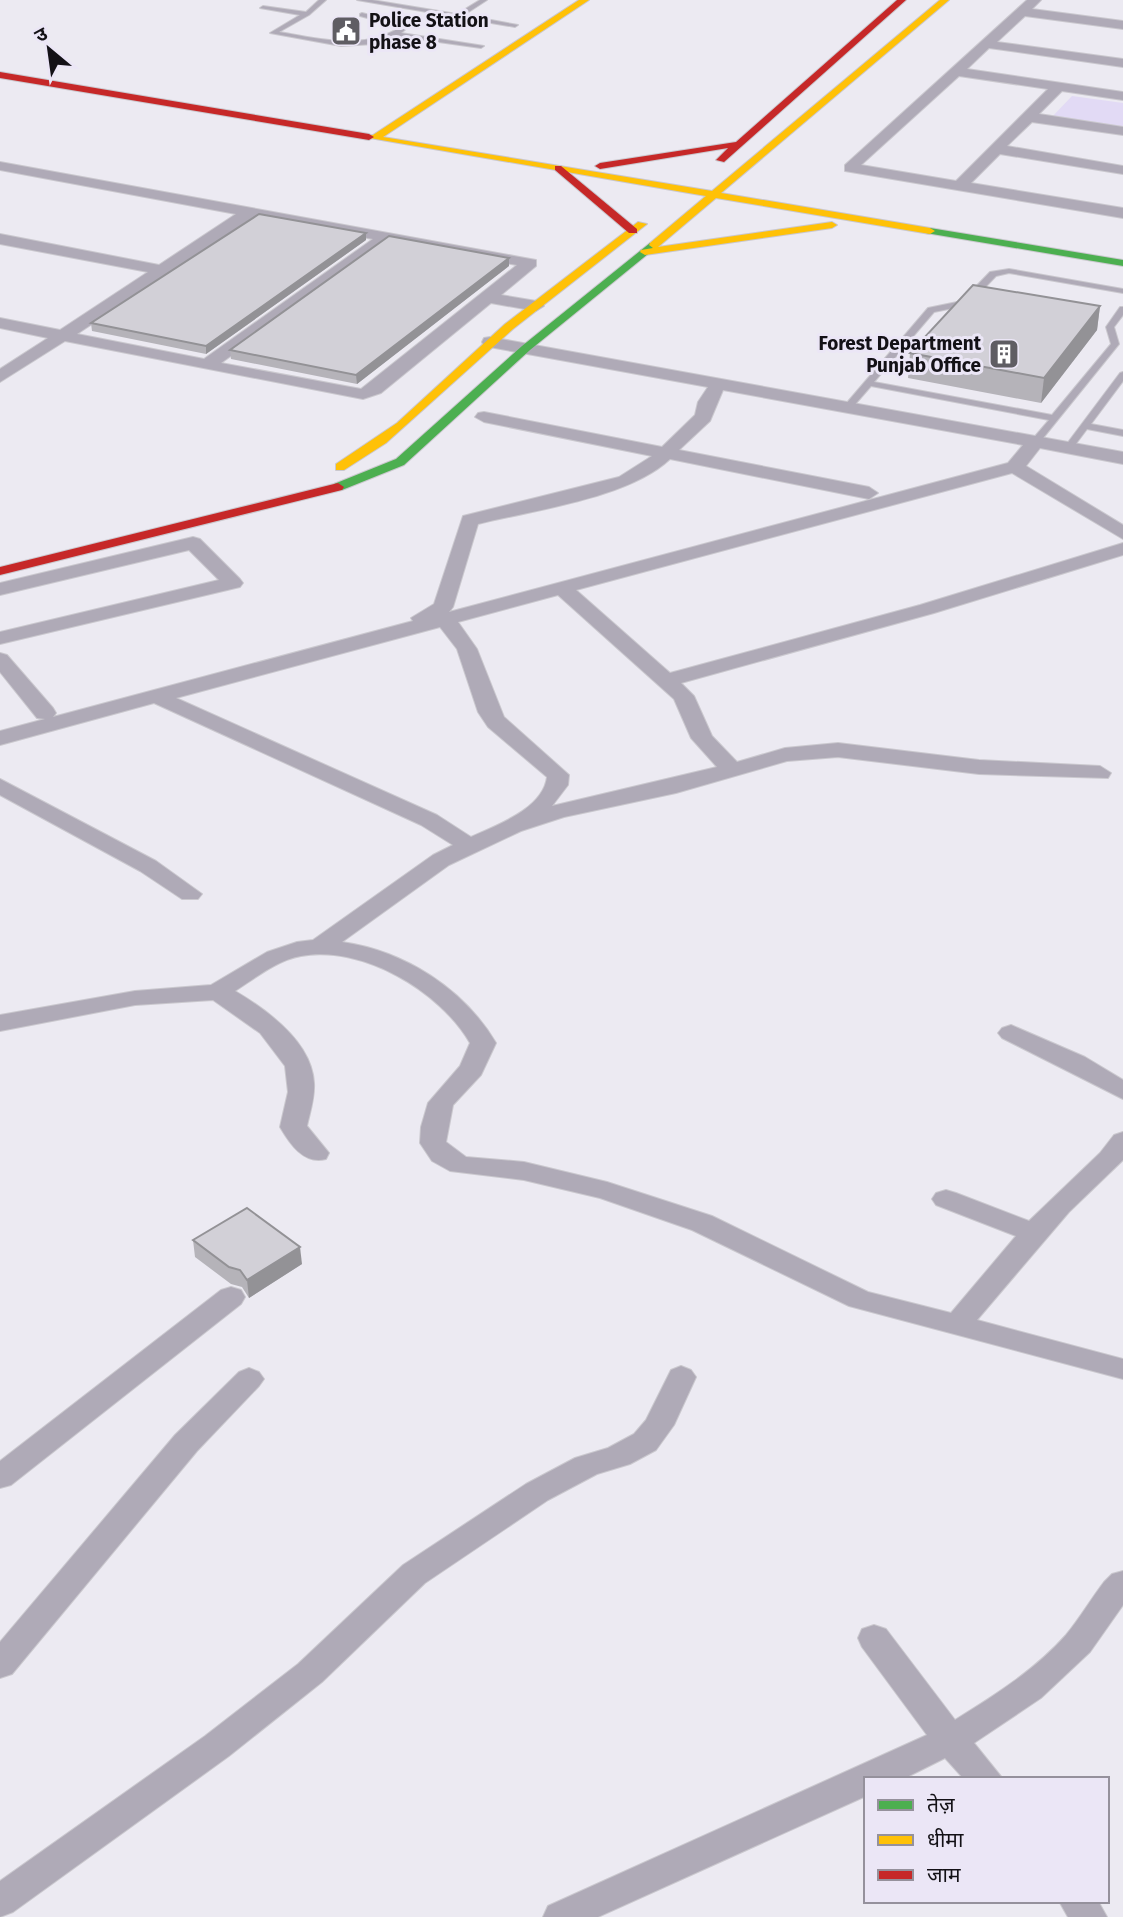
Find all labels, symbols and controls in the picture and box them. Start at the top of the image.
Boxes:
place label: Police Station phase 8 [369,9,489,54]
north arrow [14,14,84,84]
public building icon: Police Station phase 8 [329,14,363,48]
text: उ [31,21,52,47]
place label: Forest Department Punjab Office [819,332,982,377]
building icon: Forest Department Punjab Office [987,337,1021,371]
legend [864,1777,1109,1903]
text: तेज़ [927,1792,955,1818]
text: धीमा [927,1827,964,1853]
text: जाम [927,1862,961,1888]

